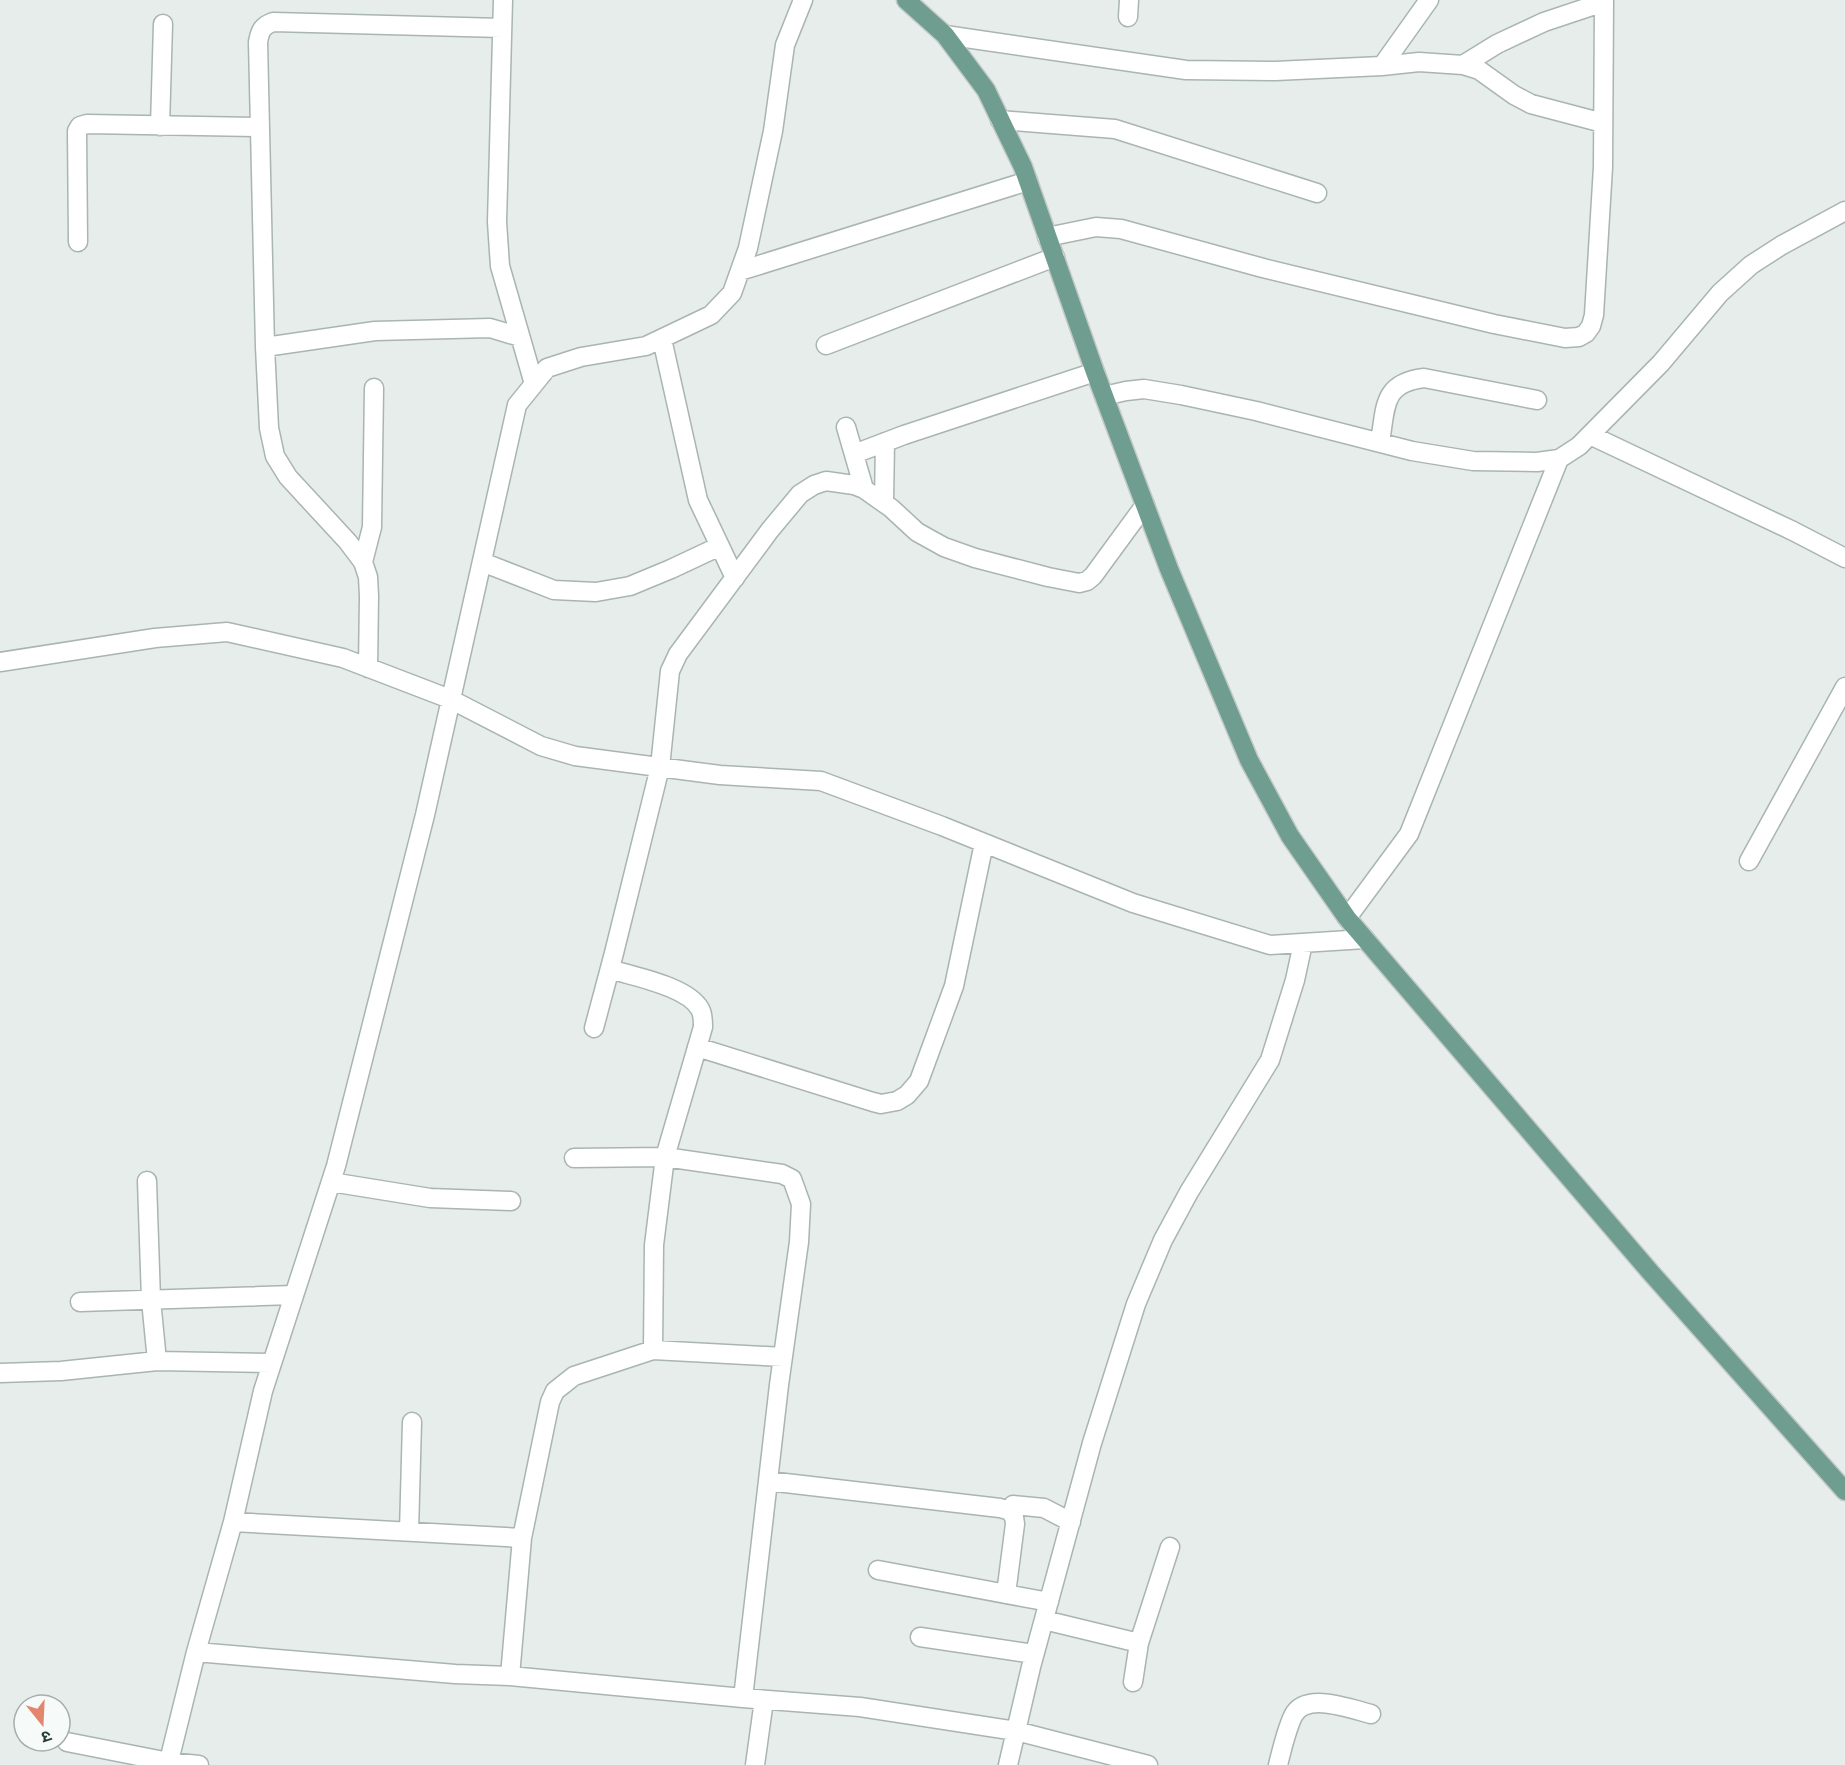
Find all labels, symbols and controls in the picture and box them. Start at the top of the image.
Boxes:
north arrow [12,1693,72,1753]
text: उ [38,1726,54,1747]

